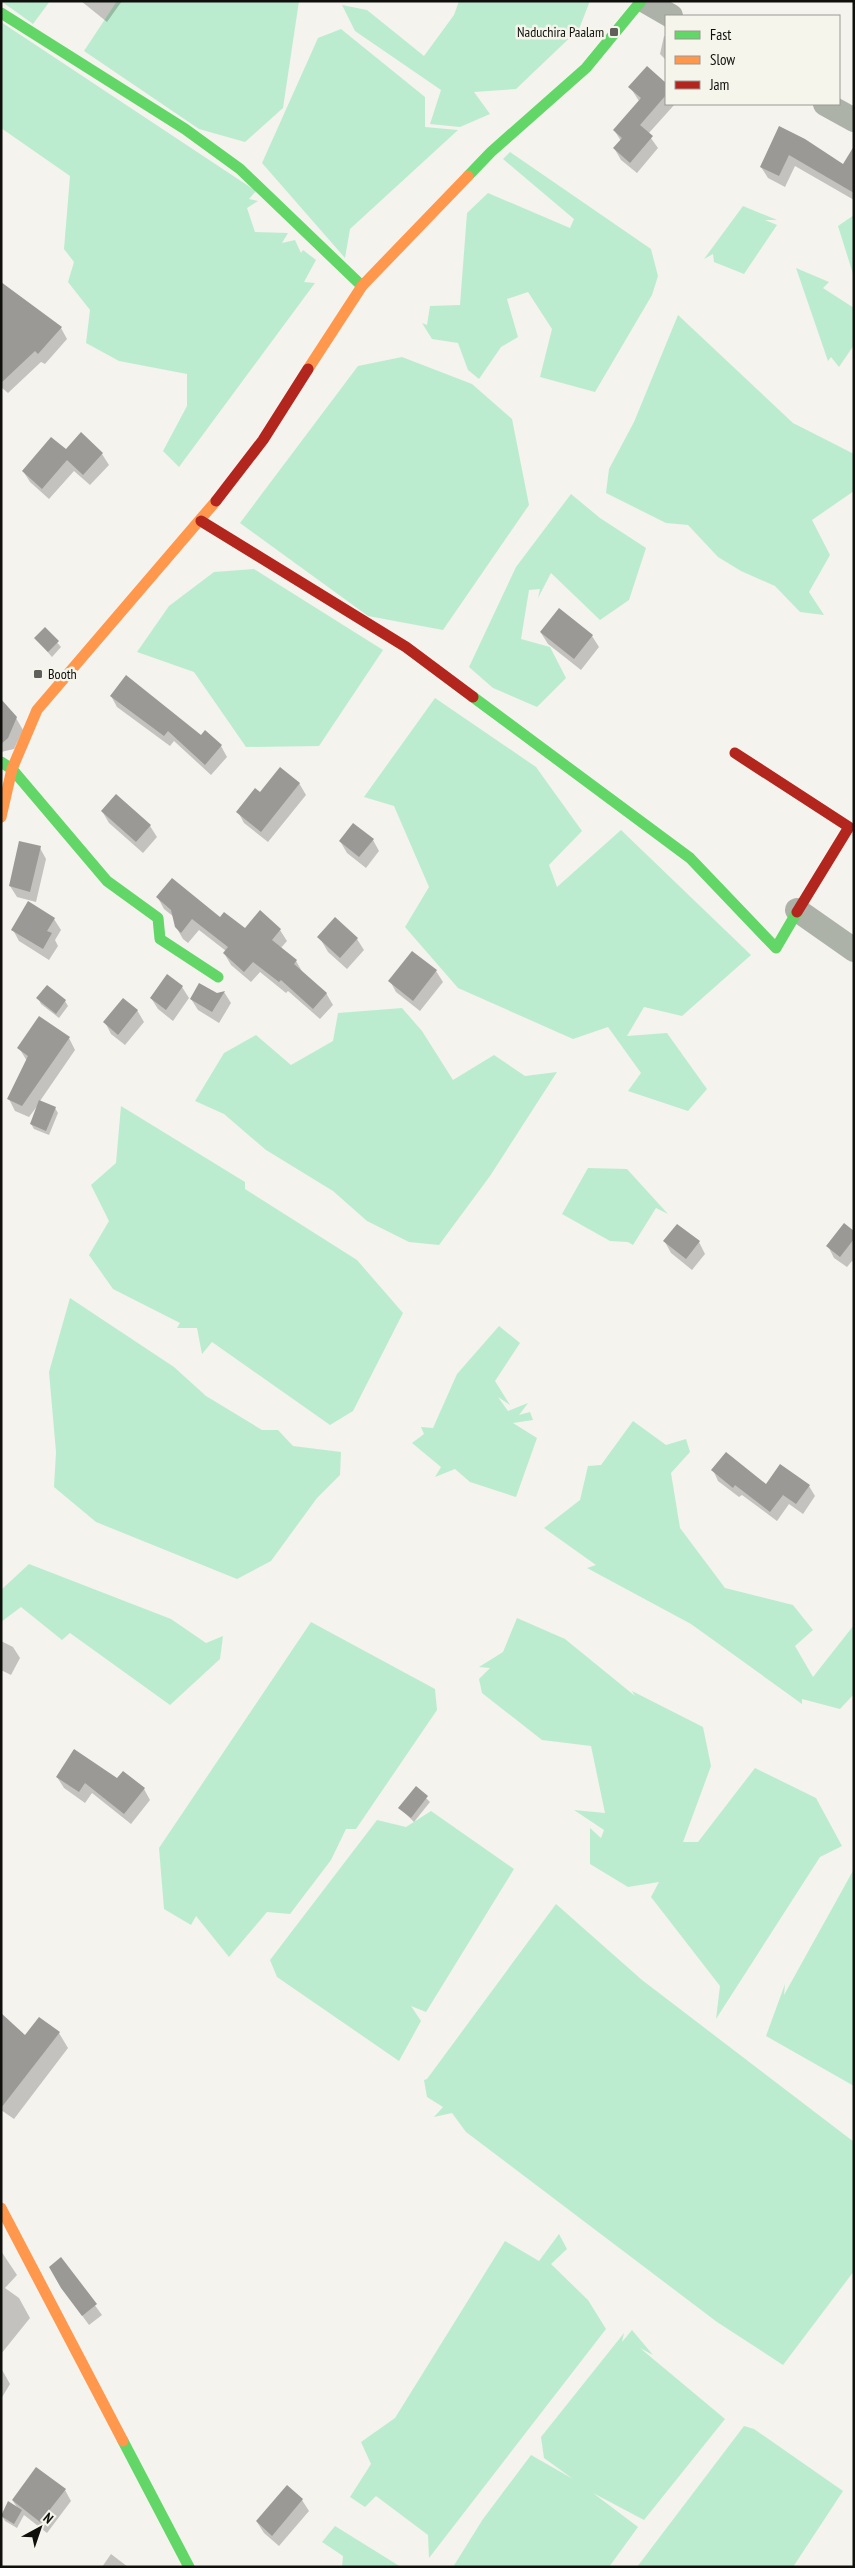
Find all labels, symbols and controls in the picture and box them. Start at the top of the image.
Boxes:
legend [665,15,840,105]
place label: Naduchira Paalam [517,23,604,41]
text: Fast [710,25,731,44]
marker: Naduchira Paalam [608,26,620,38]
text: Slow [710,50,735,69]
text: Jam [709,75,729,94]
place label: Booth [48,665,77,683]
marker: Booth [32,668,44,680]
north arrow [15,2503,65,2553]
text: N [40,2509,57,2527]

